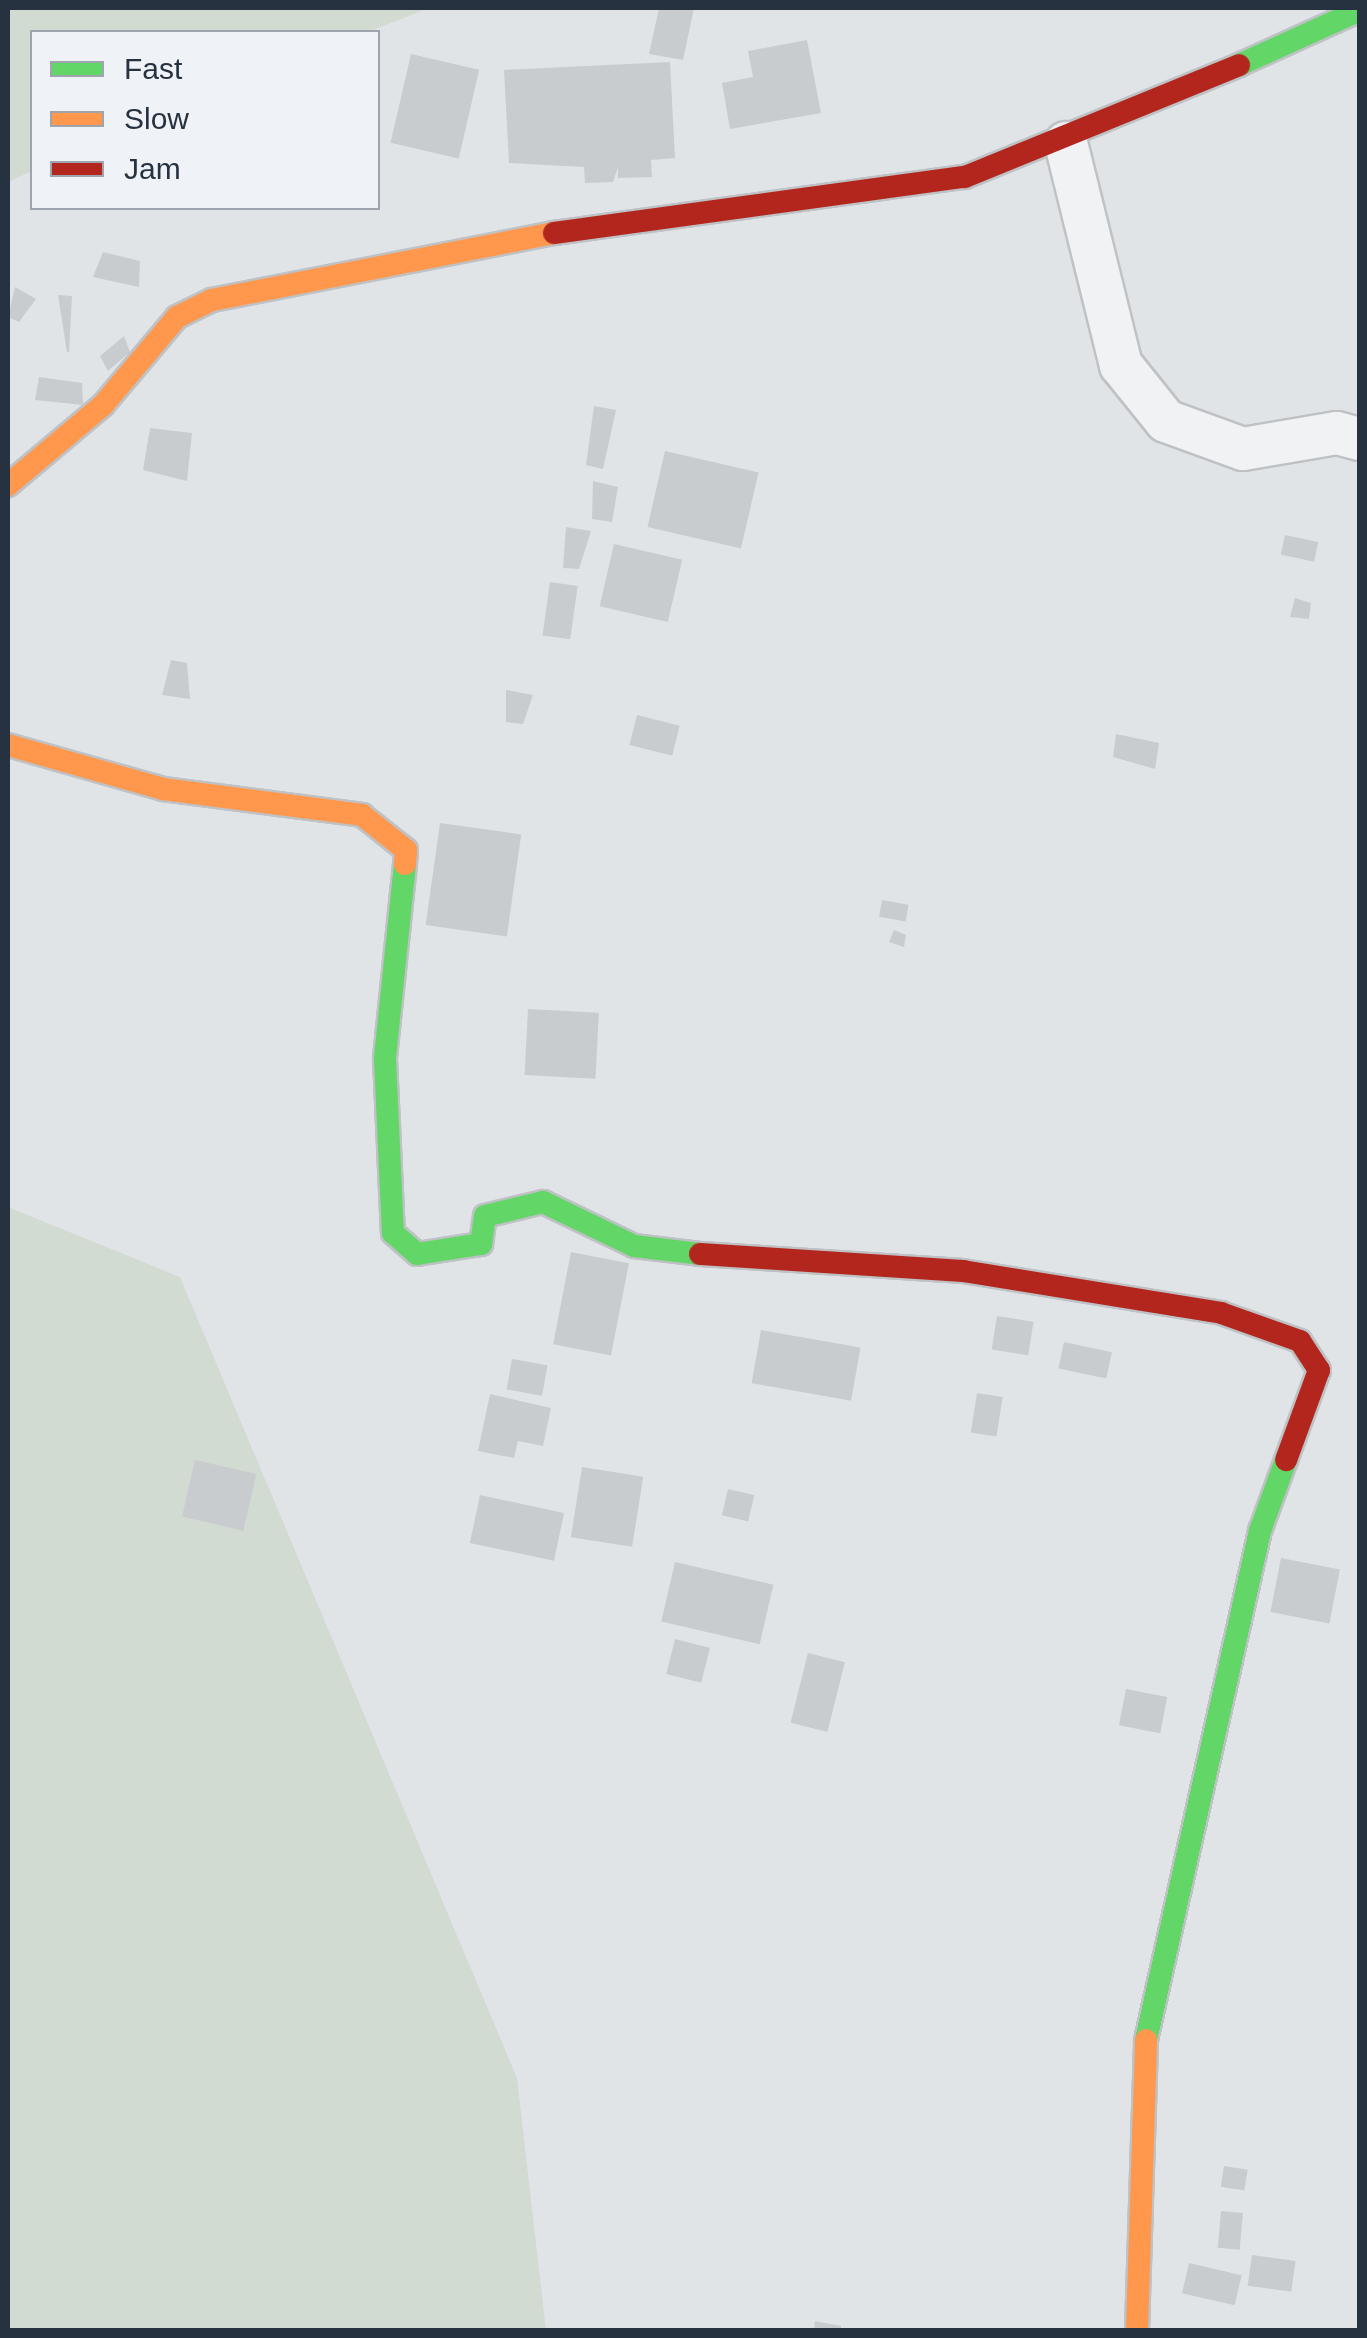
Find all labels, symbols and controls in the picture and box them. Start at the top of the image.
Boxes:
legend [30,30,380,210]
text: Fast [124,52,182,85]
text: Slow [124,102,189,135]
text: Jam [124,152,181,185]

